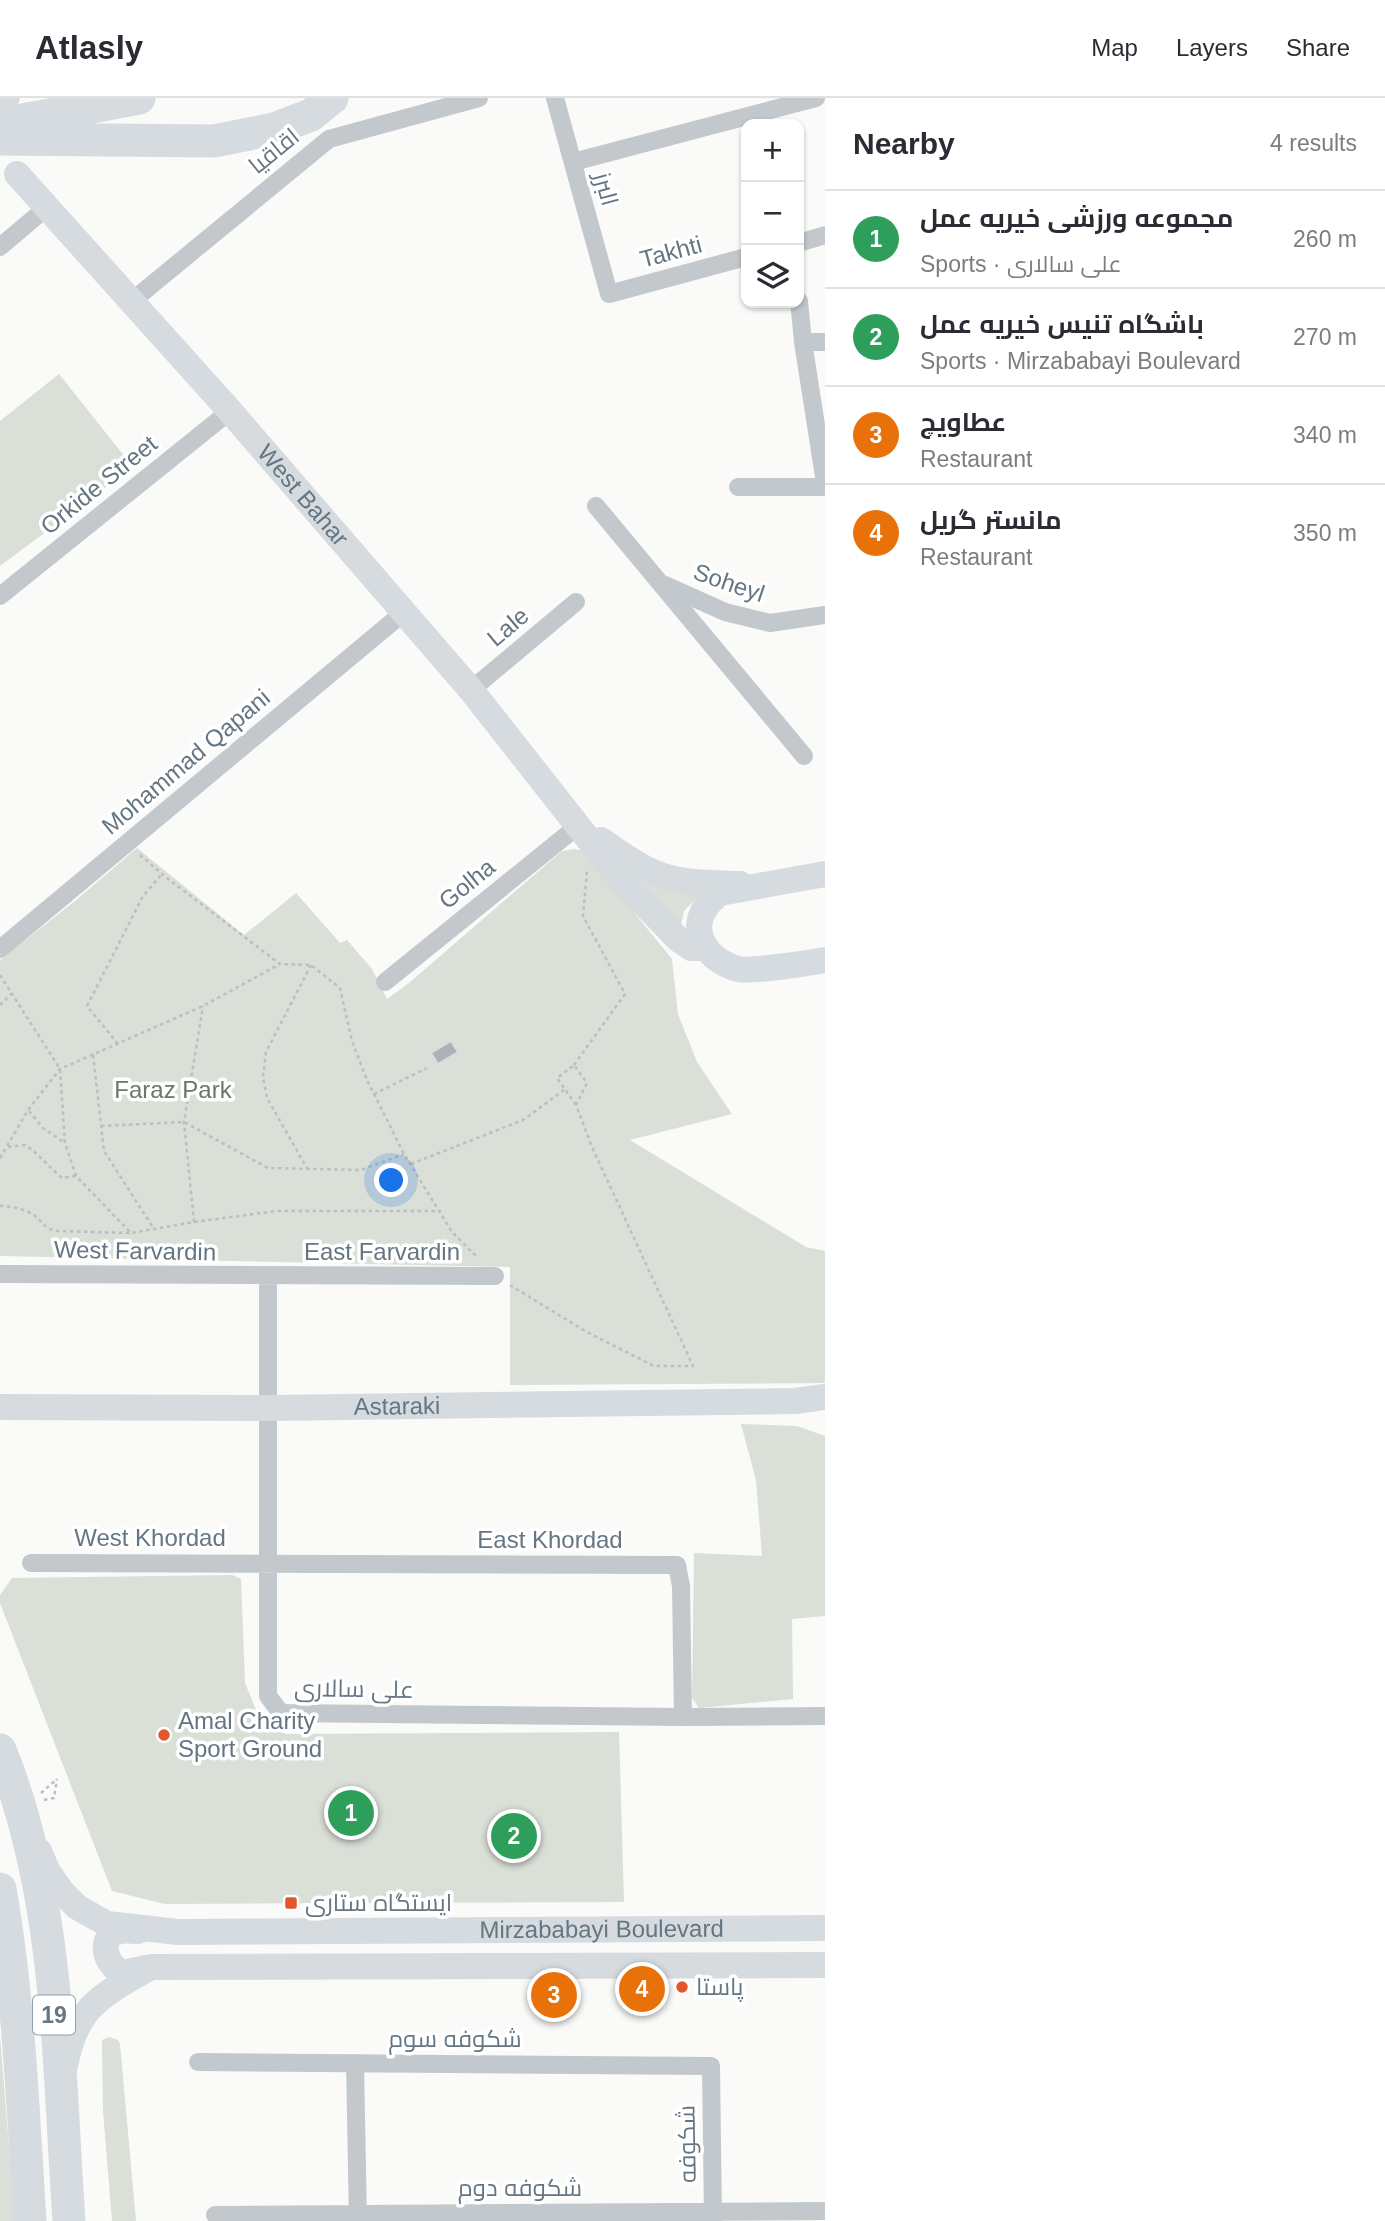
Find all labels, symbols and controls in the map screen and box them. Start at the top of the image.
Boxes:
text: Atlasly [35,29,143,66]
text: Map [1091,34,1138,61]
text: Layers [1176,34,1248,61]
text: Share [1286,34,1350,61]
map controls [741,119,804,308]
button: + [741,119,804,182]
street label: اقاقیا [243,122,304,179]
text: Nearby [853,127,955,160]
text: 4 results [1270,130,1357,156]
street label: البرز [589,167,624,209]
button: − [741,182,804,245]
text: مجموعه ورزشی خیریه عمل [920,203,1233,233]
text: 1 [870,226,882,252]
text: 260 m [1293,226,1357,252]
street label: Takhti [637,230,705,273]
button: layers [741,245,804,308]
text: Sports · علی سالاری [920,251,1122,277]
text: باشگاه تنیس خیریه عمل [920,309,1204,339]
text: 2 [870,324,882,350]
text: 270 m [1293,324,1357,350]
text: Sports · Mirzababayi Boulevard [920,348,1241,374]
text: عطاویچ [920,407,1006,437]
text: 3 [870,422,882,448]
text: 340 m [1293,422,1357,448]
street label: Orkide Street [35,429,162,540]
street label: West Bahar [252,439,354,551]
text: Restaurant [920,446,1033,472]
text: مانستر گریل [920,505,1062,535]
text: 4 [870,520,882,546]
text: 350 m [1293,520,1357,546]
text: Restaurant [920,544,1033,570]
street label: Soheyl [690,558,768,607]
street label: Lale [482,602,534,652]
street label: Mohammad Qapani [96,684,275,840]
street label: Golha [433,853,501,914]
park label: Faraz Park [114,1076,233,1103]
your location [374,1163,408,1197]
street label: West Farvardin [54,1236,216,1265]
street label: East Farvardin [304,1238,460,1265]
street label: Astaraki [353,1392,441,1420]
street label: West Khordad [74,1524,226,1551]
street label: East Khordad [477,1526,623,1553]
street label: علی سالاری [294,1674,414,1704]
place label: Amal Charity Sport Ground [178,1707,322,1762]
marker: Amal Charity Sport Ground [156,1727,172,1743]
pin: 1 [328,1787,374,1839]
pin: 2 [491,1810,537,1862]
place label: ایستگاه ستاری [305,1889,452,1917]
marker: ایستگاه ستاری [283,1895,299,1911]
street label: Mirzababayi Boulevard [479,1915,724,1943]
pin: 4 [619,1963,665,2015]
pin: 3 [531,1969,577,2021]
place label: پاستا [696,1973,744,2003]
marker: پاستا [674,1979,690,1995]
road number: 19 [33,1996,75,2034]
street label: شکوفه سوم [388,2025,522,2055]
street label: شکوفه [672,2105,701,2183]
street label: شکوفه دوم [458,2174,582,2204]

